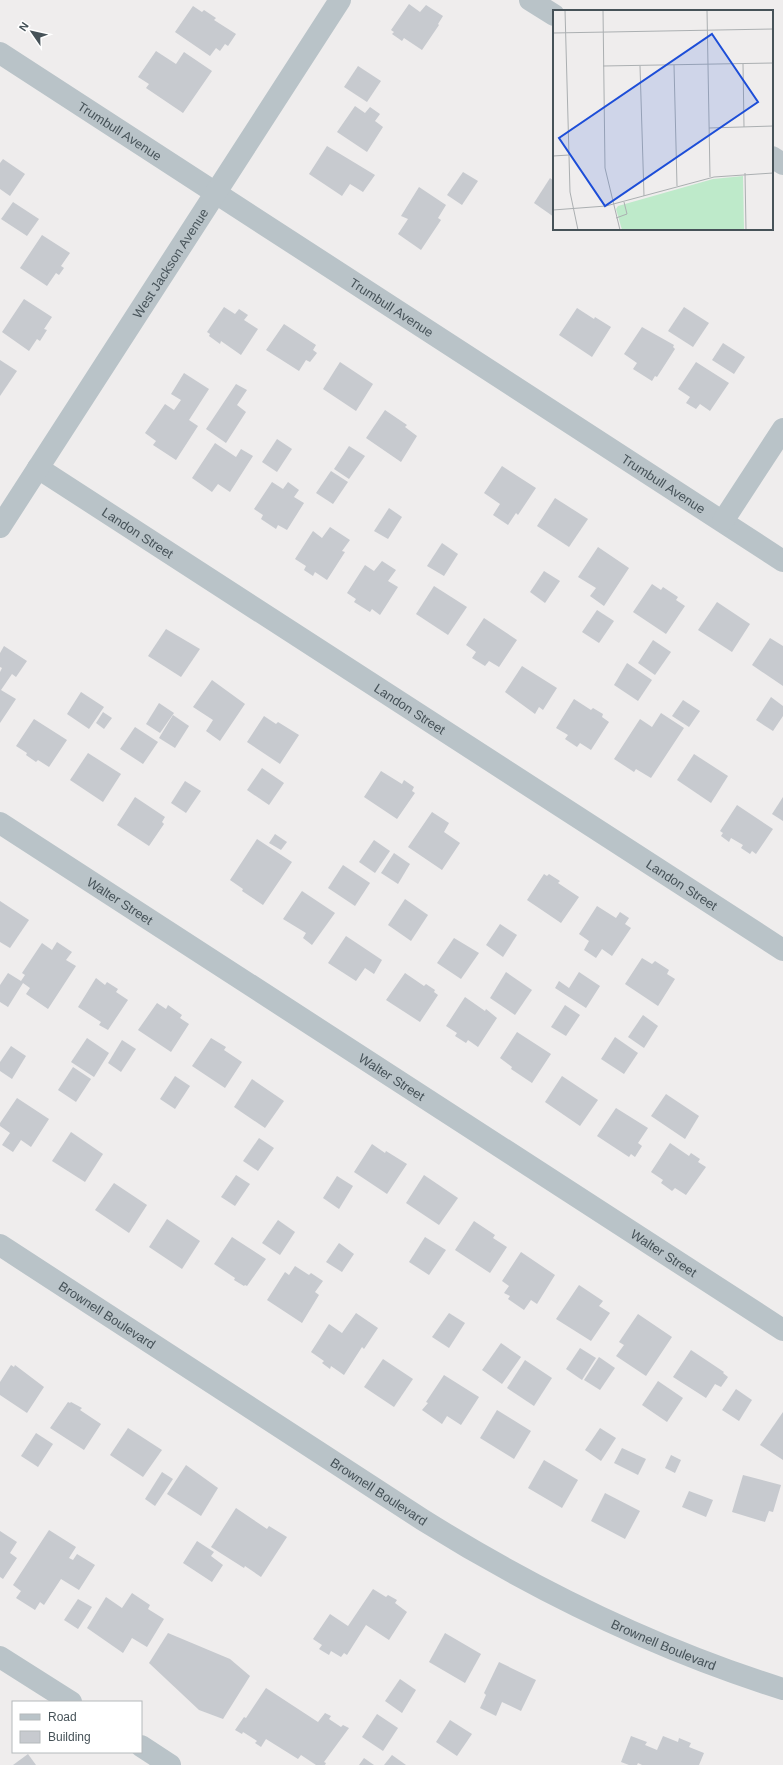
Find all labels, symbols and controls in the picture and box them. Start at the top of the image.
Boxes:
inset map [553,10,773,230]
north arrow [12,12,52,52]
text: N [17,20,31,33]
street label: Trumbull Avenue [75,99,164,164]
street label: West Jackson Avenue [130,206,212,321]
street label: Trumbull Avenue [347,275,436,340]
street label: Trumbull Avenue [619,451,708,517]
street label: Landon Street [99,505,176,562]
street label: Landon Street [371,681,448,738]
street label: Landon Street [643,857,720,914]
street label: Walter Street [84,874,156,928]
street label: Walter Street [356,1050,428,1104]
street label: Walter Street [628,1227,700,1280]
street label: Brownell Boulevard [56,1278,158,1352]
street label: Brownell Boulevard [328,1455,430,1529]
street label: Brownell Boulevard [609,1616,718,1673]
legend [12,1701,142,1753]
text: Road [48,1710,77,1724]
text: Building [48,1730,91,1744]

